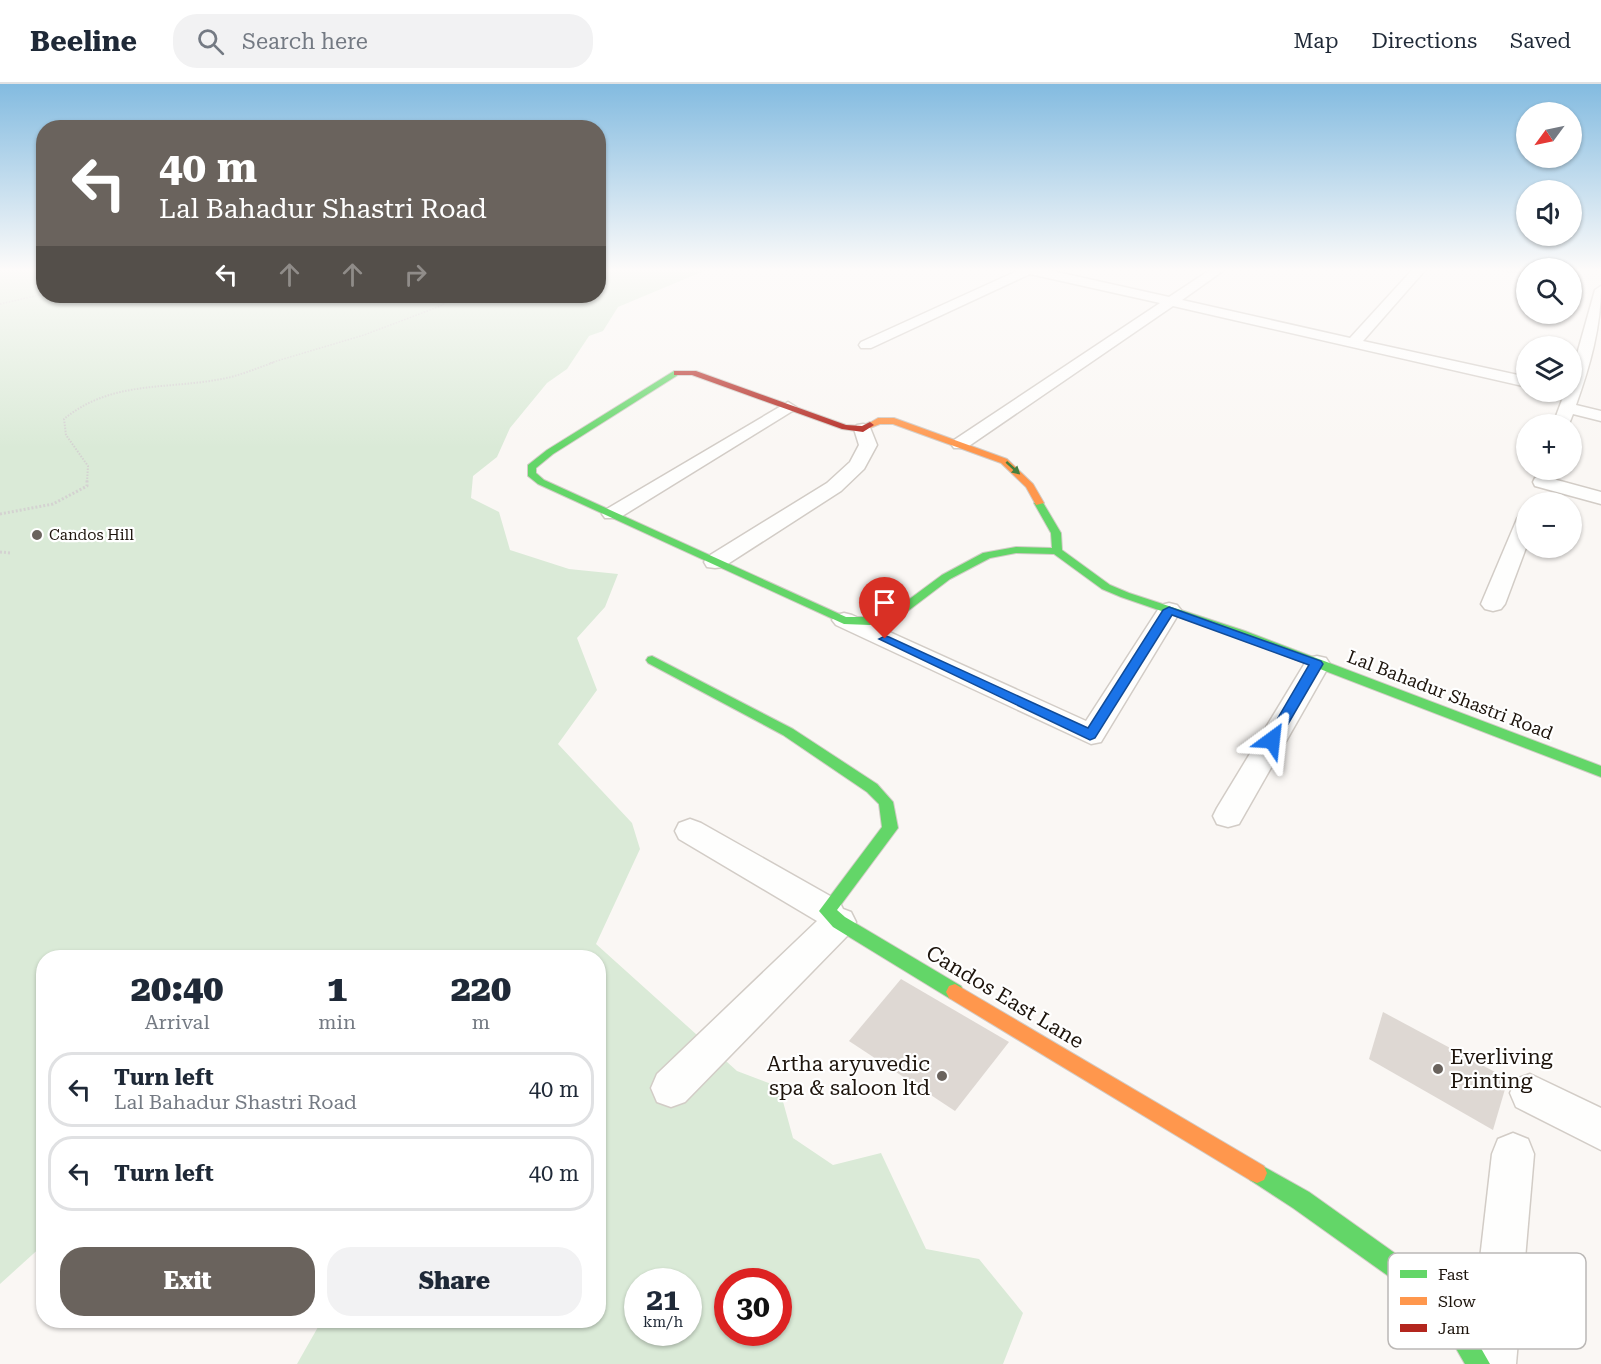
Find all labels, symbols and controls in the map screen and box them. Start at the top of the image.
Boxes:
search box [173,14,593,68]
text: Beeline [30,25,137,58]
icon: search [194,25,227,58]
text: Search here [242,29,368,54]
text: Map [1294,29,1338,53]
text: Directions [1371,29,1477,53]
text: Saved [1510,29,1571,53]
north arrow [1516,102,1582,168]
map controls [1516,102,1582,558]
text: 40 m [159,143,257,192]
icon: left [60,144,138,222]
button: sound [1516,180,1582,246]
text: Lal Bahadur Shastri Road [159,193,487,225]
icon: left [210,258,243,291]
icon: ahead [273,258,306,291]
icon: ahead [336,258,369,291]
icon: right [399,258,432,291]
button: search [1516,258,1582,324]
button: layers [1516,336,1582,402]
button: + [1516,414,1582,480]
one-way arrow [1005,461,1020,474]
button: − [1516,492,1582,558]
place label: Candos Hill [49,526,134,544]
marker: Candos Hill [30,528,44,542]
pin [859,577,910,639]
icon: arrive [868,586,901,619]
street label: Lal Bahadur Shastri Road [1344,646,1556,744]
position arrow [1240,708,1304,772]
street label: Candos East Lane [922,941,1088,1053]
text: 20:40 [131,968,223,1010]
text: 1 [327,968,347,1010]
text: 220 [451,968,511,1010]
text: Arrival [145,1010,210,1034]
text: min [318,1010,356,1034]
text: m [472,1010,490,1034]
place label: Everliving Printing [1450,1045,1553,1093]
place label: Artha aryuvedic spa & saloon ltd [767,1052,931,1100]
marker: Everliving Printing [1431,1062,1445,1076]
text: Turn left [114,1065,214,1090]
marker: Artha aryuvedic spa & saloon ltd [935,1069,949,1083]
icon: left [63,1073,96,1106]
text: 40 m [529,1077,579,1102]
text: Lal Bahadur Shastri Road [114,1090,357,1114]
icon: left [63,1157,96,1190]
text: Turn left [114,1161,214,1186]
text: 40 m [529,1161,579,1186]
button: Exit [60,1247,315,1316]
button: Share [327,1247,582,1316]
legend [1388,1253,1586,1349]
text: Fast [1438,1265,1469,1284]
speed limit sign: 30 [714,1268,792,1346]
text: 21 [646,1282,680,1317]
text: Slow [1438,1292,1476,1311]
text: km/h [643,1313,683,1331]
text: Jam [1438,1319,1470,1338]

